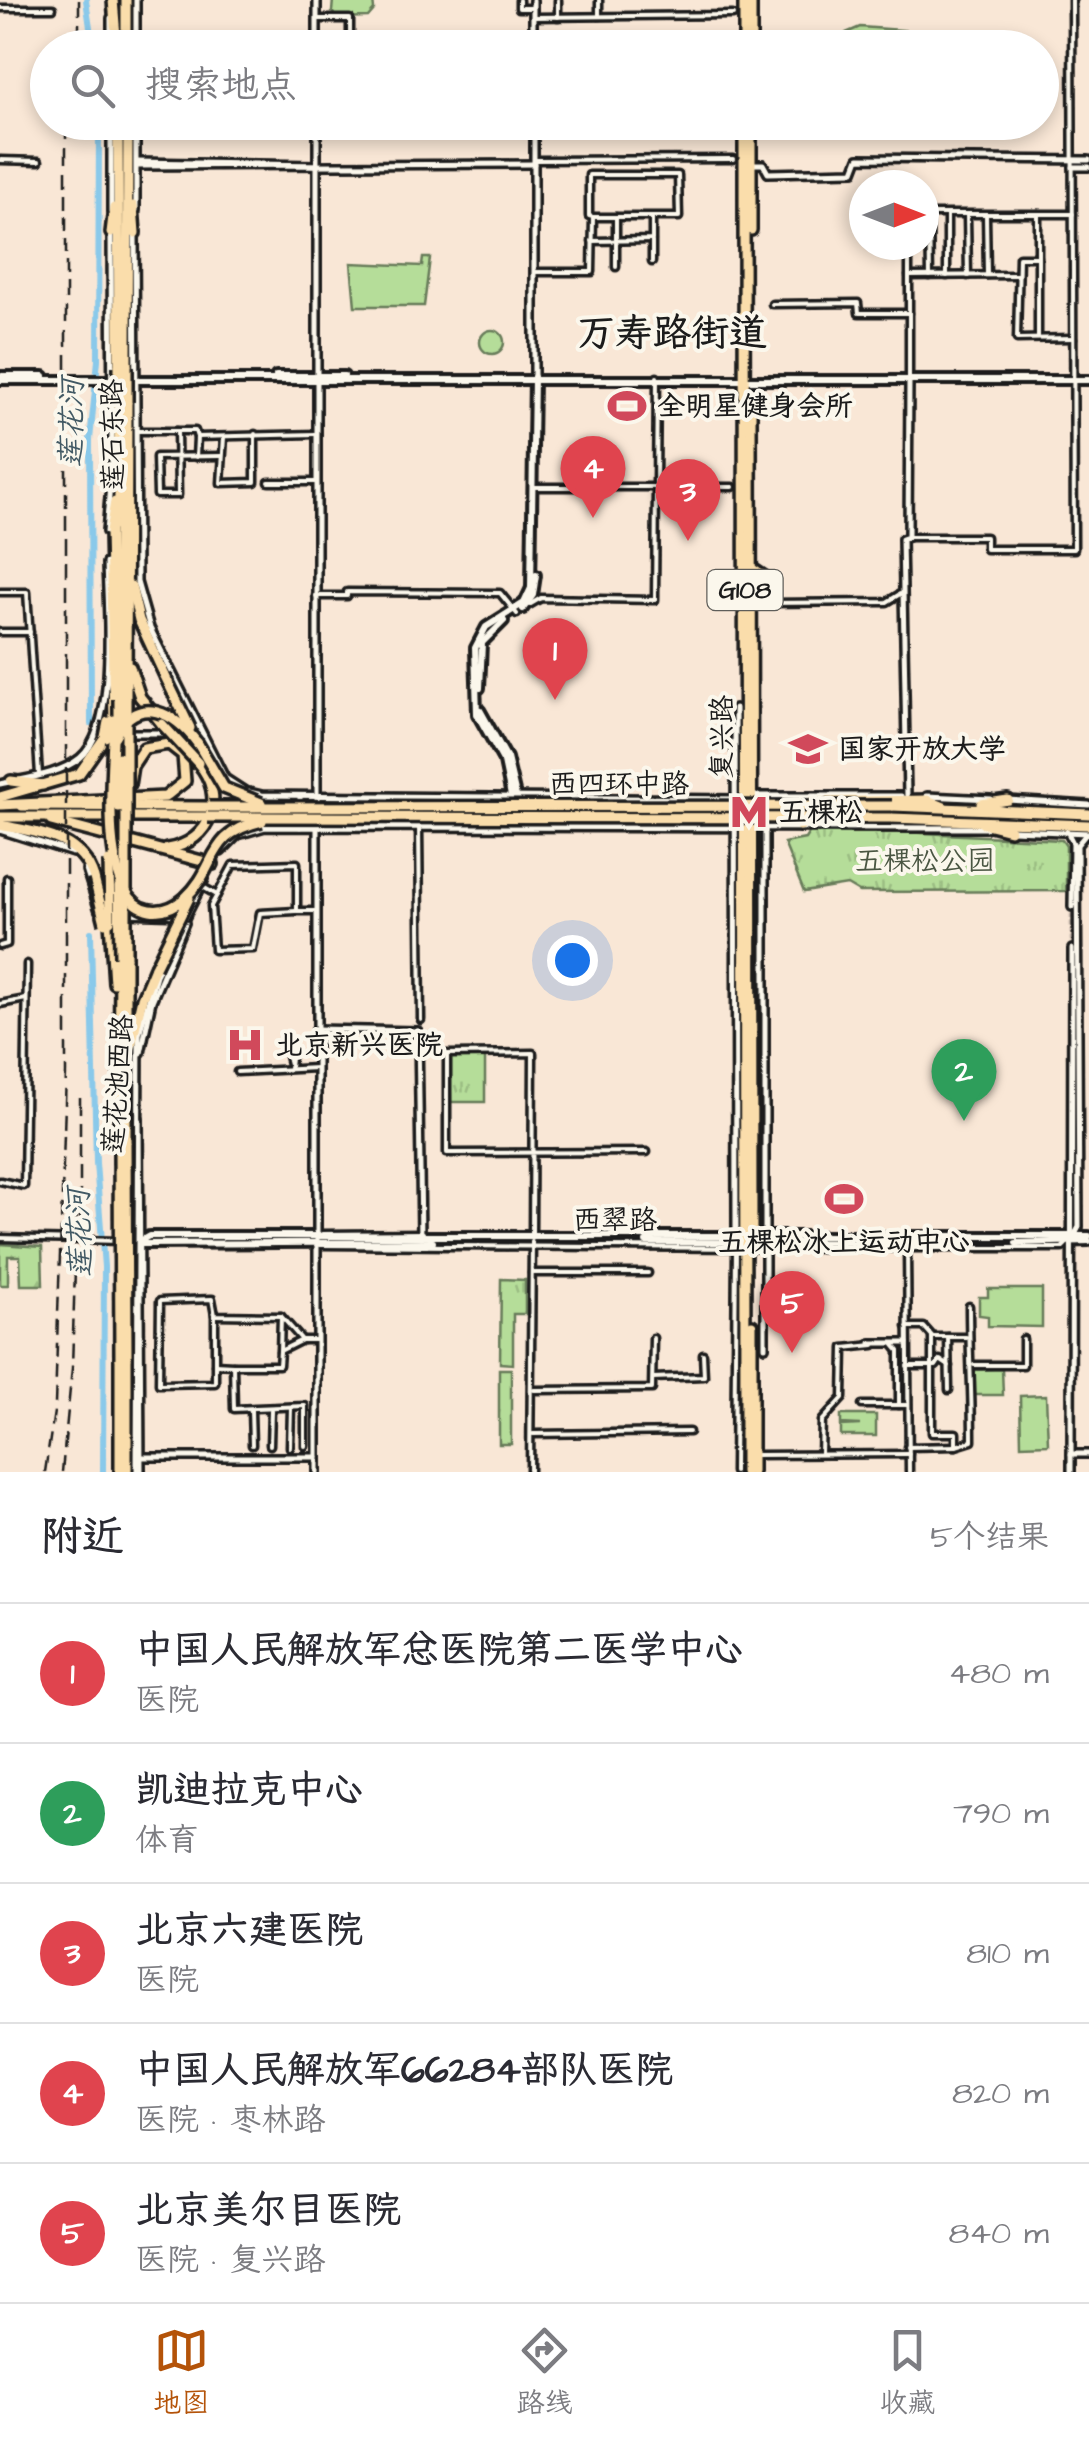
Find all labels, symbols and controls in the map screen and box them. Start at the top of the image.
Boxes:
search box [30,30,1059,140]
icon: search [65,58,120,113]
text: 搜索地点 [145,60,297,112]
north arrow [849,170,939,260]
district label: 万寿路街道 [577,308,767,360]
water label: 莲花河 [50,373,94,468]
street label: 莲石东路 [93,379,133,491]
sports icon: 全明星健身会所 [606,385,648,427]
place label: 全明星健身会所 [657,387,853,426]
pin: 4 [560,436,626,518]
pin: 3 [656,458,720,541]
road number: G108 [708,570,782,610]
pin: 1 [522,618,588,700]
street label: 复兴路 [703,695,742,779]
school or university icon: 国家开放大学 [787,728,829,770]
place label: 国家开放大学 [838,730,1006,769]
street label: 西四环中路 [549,765,689,804]
metro station icon: 五棵松 [728,791,770,833]
place label: 五棵松 [779,793,863,832]
park label: 五棵松公园 [855,842,995,881]
your location [547,935,598,986]
street label: 莲花池西路 [94,1013,142,1155]
hospital icon: 北京新兴医院 [224,1024,266,1066]
place label: 北京新兴医院 [275,1026,443,1065]
pin: 2 [932,1038,996,1121]
sports icon: 五棵松冰上运动中心 [823,1178,865,1220]
water label: 莲花河 [57,1182,103,1279]
street label: 西翠路 [573,1201,657,1240]
place label: 五棵松冰上运动中心 [718,1223,970,1262]
pin: 5 [760,1270,824,1353]
text: 附近 [40,1509,124,1567]
text: 5个结果 [930,1515,1049,1560]
text: 中国人民解放军总医院第二医学中心 [135,1625,743,1677]
text: 1 [70,1651,75,1696]
text: 480 m [949,1651,1049,1696]
text: 医院 [135,1678,199,1723]
text: 凯迪拉克中心 [135,1765,363,1817]
text: 2 [63,1791,82,1836]
text: 790 m [953,1791,1049,1836]
text: 体育 [135,1818,199,1863]
text: 北京六建医院 [135,1905,363,1957]
text: 3 [64,1931,81,1976]
text: 810 m [966,1931,1049,1976]
text: 医院 [135,1958,199,2003]
text: 中国人民解放军66284部队医院 [135,2045,673,2097]
text: 4 [62,2071,83,2116]
text: 820 m [952,2071,1049,2116]
text: 医院 · 枣林路 [135,2098,325,2143]
text: 北京美尔目医院 [135,2185,401,2237]
text: 5 [61,2211,84,2256]
text: 840 m [949,2211,1049,2256]
text: 医院 · 复兴路 [135,2238,325,2283]
tab: 地图 [153,2323,210,2423]
tab: 路线 [516,2323,573,2423]
tab: 收藏 [879,2323,936,2423]

